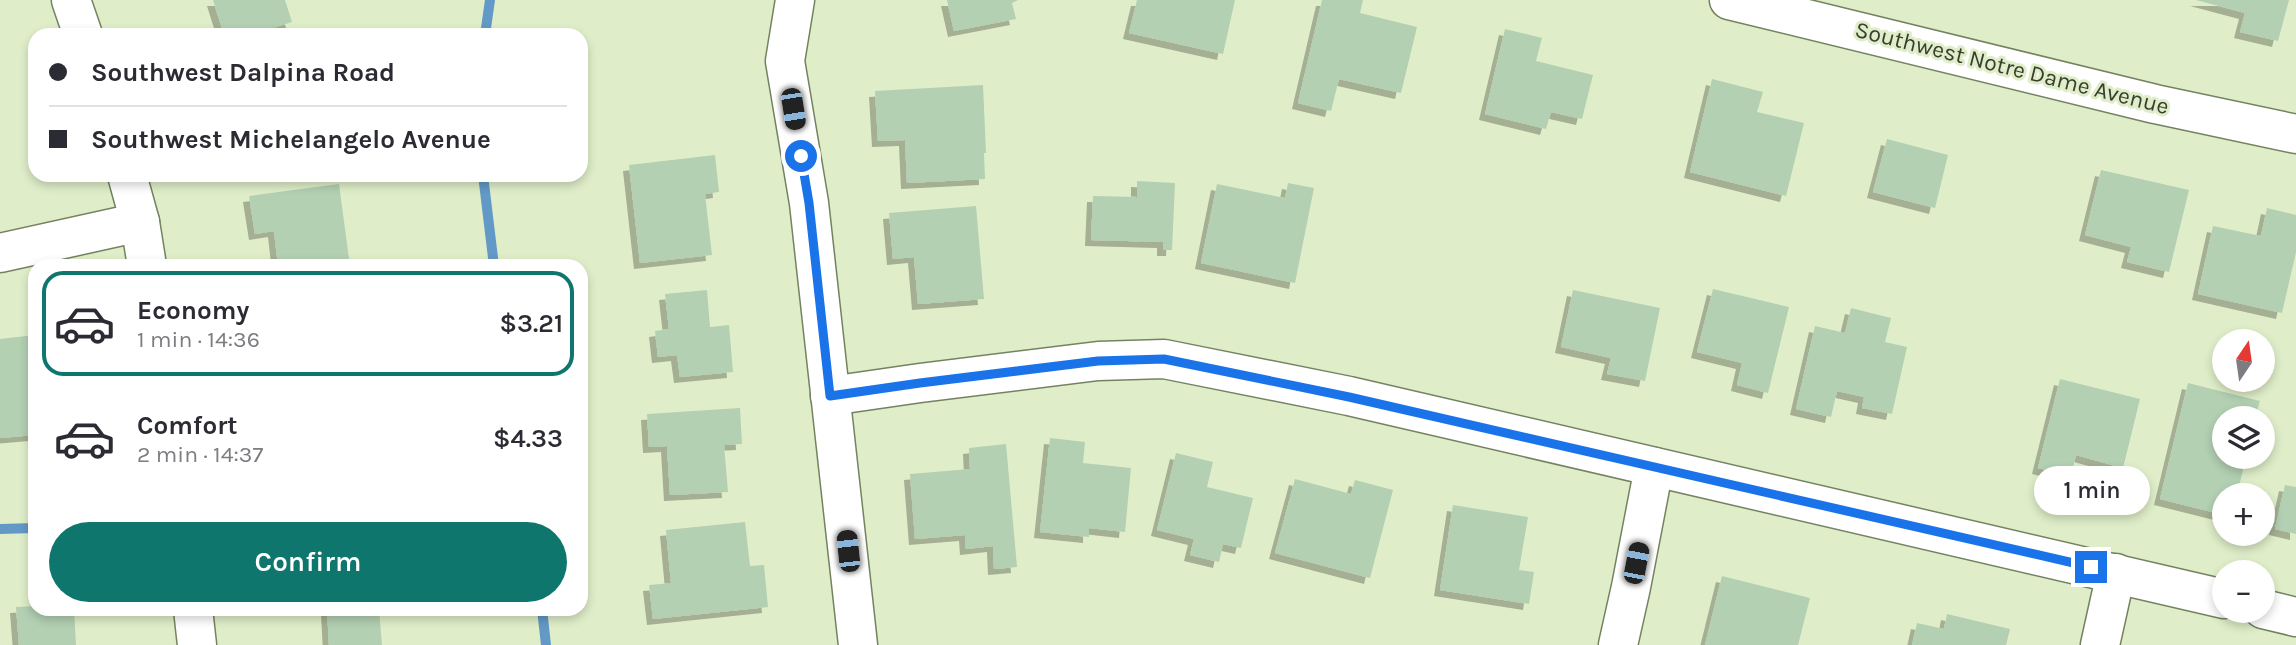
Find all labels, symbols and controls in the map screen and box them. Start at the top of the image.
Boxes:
street label: Southwest Notre Dame Avenue [1852,16,2172,120]
text: Southwest Dalpina Road [91,57,395,88]
car [780,87,807,131]
text: Southwest Michelangelo Avenue [91,124,491,155]
route start [785,140,817,172]
icon: car [53,292,116,355]
text: Economy [137,295,249,326]
text: $3.21 [500,308,563,339]
text: 1 min · 14:36 [137,326,260,353]
north arrow [2212,329,2275,392]
map controls [2212,329,2275,623]
button: layers [2212,406,2275,469]
icon: car [53,407,116,470]
text: Comfort [137,410,238,441]
text: $4.33 [493,423,563,454]
text: 2 min · 14:37 [137,441,263,468]
callout: 1 min [2033,466,2149,514]
text: 1 min [2063,477,2121,504]
button: + [2212,483,2275,546]
button: Confirm [49,522,567,602]
car [836,529,861,573]
car [1622,540,1651,586]
route end [2075,551,2107,583]
button: − [2212,560,2275,623]

